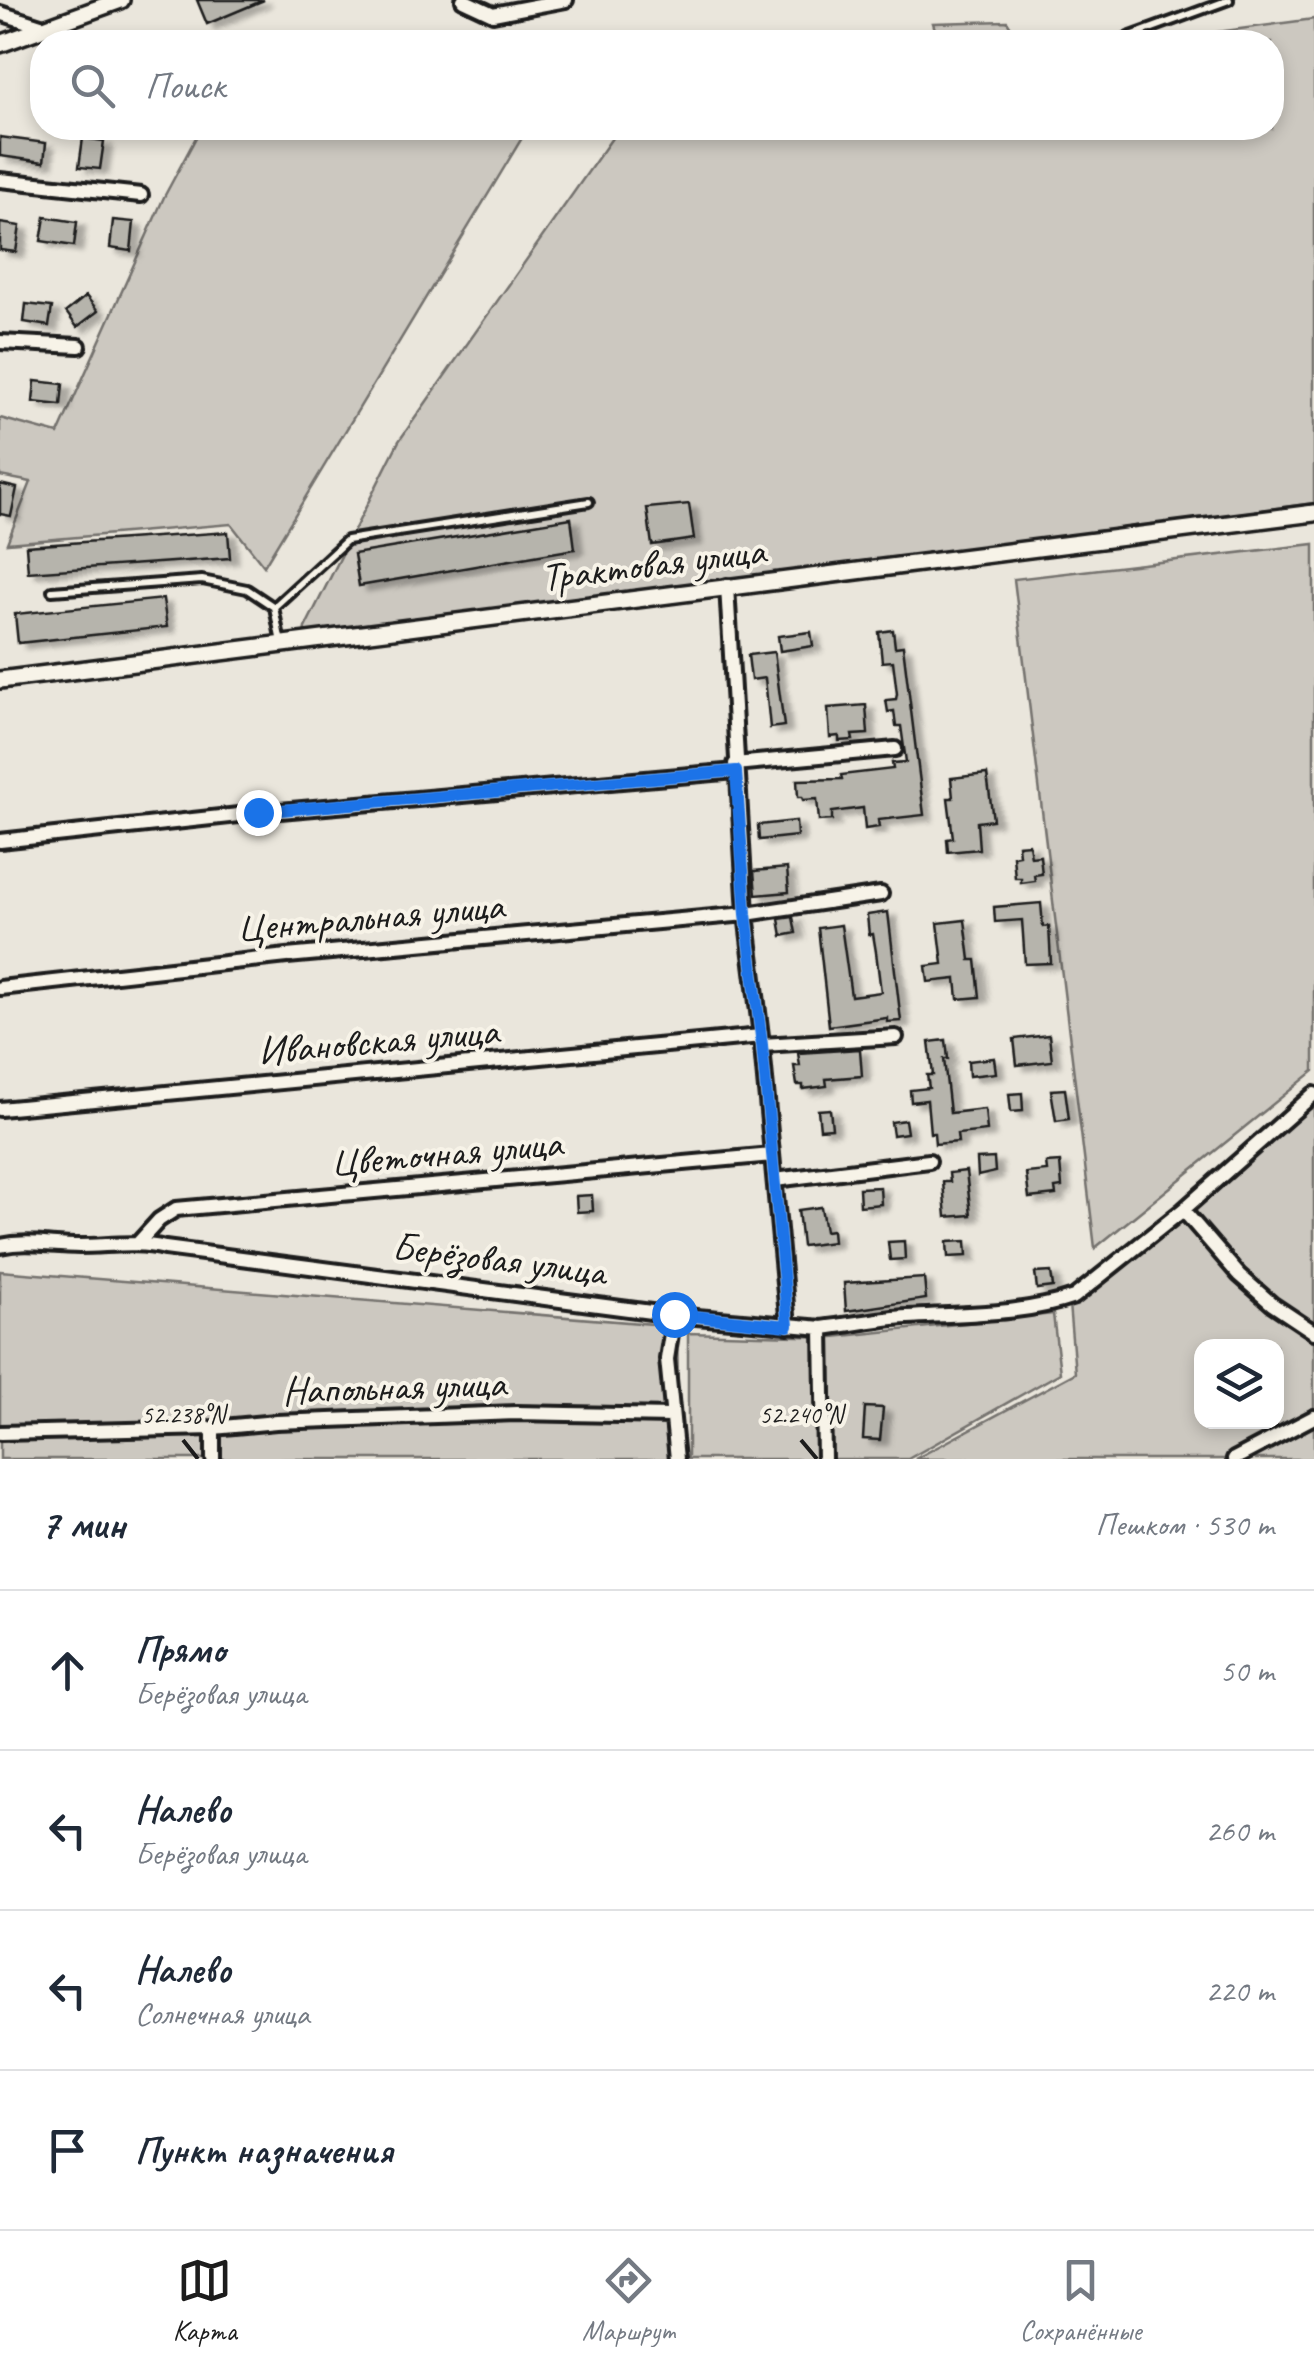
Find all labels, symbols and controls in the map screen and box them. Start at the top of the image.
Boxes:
search box [30,30,1284,140]
icon: search [65,58,120,113]
text: Поиск [145,62,225,109]
street label: Трактовая улица [539,525,770,603]
route end [236,790,282,836]
street label: Центральная улица [234,880,508,954]
street label: Ивановская улица [256,1005,503,1076]
street label: Цветочная улица [328,1118,567,1188]
street label: Берёзовая улица [389,1221,612,1297]
route start [652,1292,698,1338]
map controls [1194,1339,1284,1429]
button: layers [1194,1339,1284,1429]
street label: Напольная улица [281,1358,509,1416]
text: 52.238°N [141,1399,229,1431]
text: 52.240°N [759,1399,847,1431]
text: 7 мин [40,1498,125,1551]
text: Пешком · 530 m [1095,1504,1274,1545]
text: Прямо [135,1626,225,1673]
icon: ahead [40,1643,95,1698]
text: 50 m [1220,1650,1274,1691]
text: Берёзовая улица [135,1673,307,1714]
text: Налево [135,1786,231,1833]
icon: left [40,1803,95,1858]
text: 260 m [1205,1810,1274,1851]
text: Берёзовая улица [135,1833,307,1874]
text: Налево [135,1946,231,1993]
icon: left [40,1963,95,2018]
text: 220 m [1205,1970,1274,2011]
text: Солнечная улица [135,1993,310,2034]
icon: arrive [40,2123,95,2178]
text: Пункт назначения [135,2127,392,2174]
tab: Карта [173,2253,237,2348]
tab: Маршрут [582,2253,674,2348]
tab: Сохранённые [1020,2253,1141,2348]

